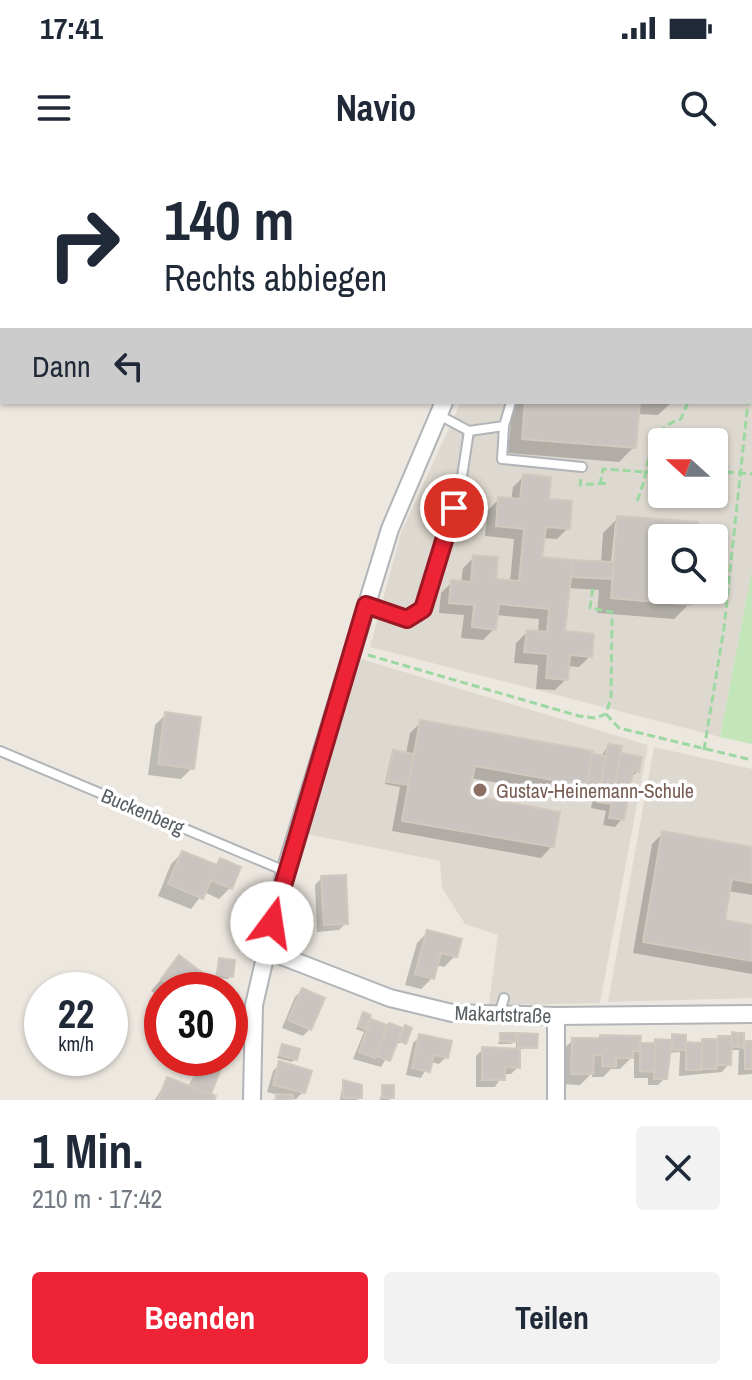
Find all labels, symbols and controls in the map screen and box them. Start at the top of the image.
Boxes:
text: 17:41 [40,8,103,48]
text: Navio [336,84,416,132]
icon: menu [32,86,76,130]
icon: search [676,86,720,130]
text: 140 m [164,182,294,257]
icon: right [32,192,136,296]
text: Rechts abbiegen [164,254,387,302]
icon: left [107,344,151,388]
text: Dann [32,346,91,386]
north arrow [648,428,728,508]
map controls [648,428,728,604]
pin [420,474,488,542]
icon: arrive [432,486,476,530]
button: search [648,524,728,604]
place label: Gustav-Heinemann-Schule [496,777,694,804]
street label: Buckenberg [97,781,189,841]
marker: Gustav-Heinemann-Schule [471,781,489,799]
position arrow [230,881,314,965]
speed limit sign: 30 [144,972,248,1076]
text: 22 [58,987,94,1040]
street label: Makartstraße [454,999,552,1029]
text: km/h [58,1030,94,1057]
text: 1 Min. [32,1118,144,1183]
button: close [636,1126,720,1210]
text: 210 m · 17:42 [32,1181,162,1216]
button: Beenden [32,1272,368,1364]
button: Teilen [384,1272,720,1364]

